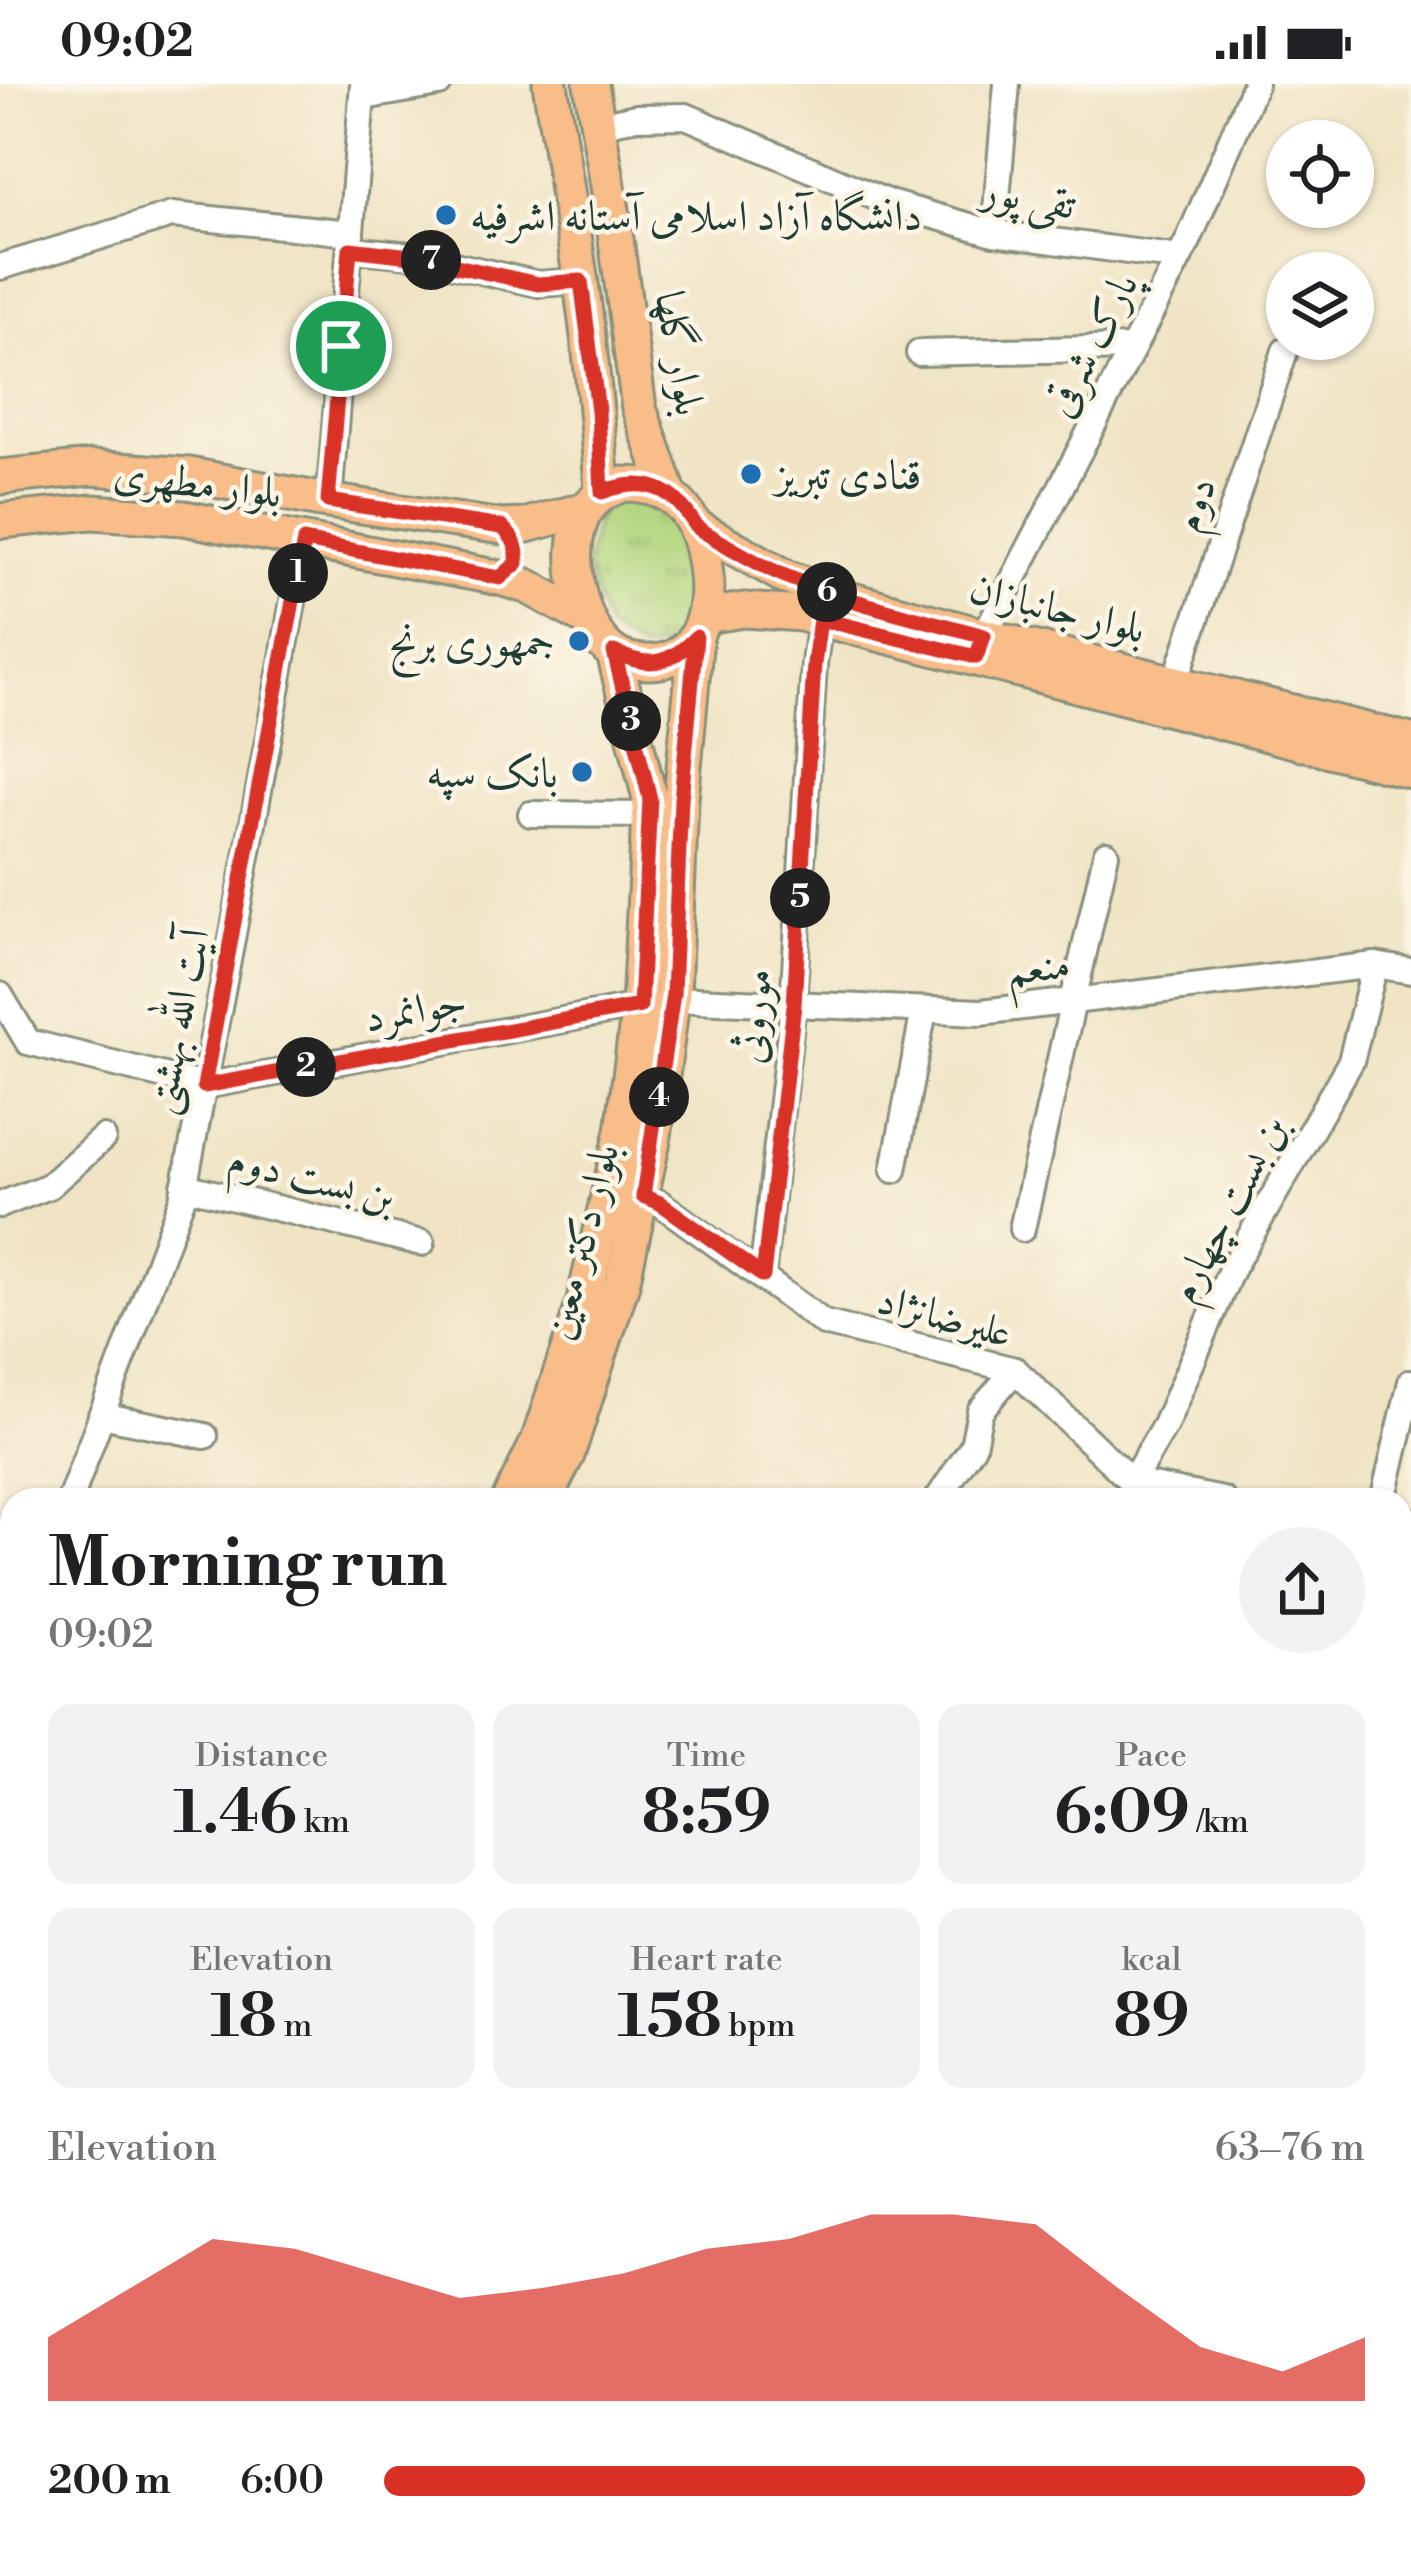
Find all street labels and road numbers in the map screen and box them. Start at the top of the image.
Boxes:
street label: تقی پور [974,164,1080,235]
street label: پارک شرقی [1033,262,1154,427]
street label: بلوار گلها [642,287,716,420]
street label: بلوار مطهری [111,448,285,521]
street label: دوم [1161,470,1237,542]
street label: بلوار جانبازان [964,562,1151,657]
street label: آیت الله بهشتی [127,919,224,1119]
street label: منعم [1003,938,1075,1010]
street label: موروثی [724,966,785,1066]
street label: جوانمرد [360,975,471,1045]
street label: بن بست چهارم [1158,1106,1308,1316]
street label: بن بست دوم [220,1133,401,1234]
street label: بلوار دکتر معین [532,1138,632,1345]
street label: علیرضانژاد [871,1274,1018,1361]

